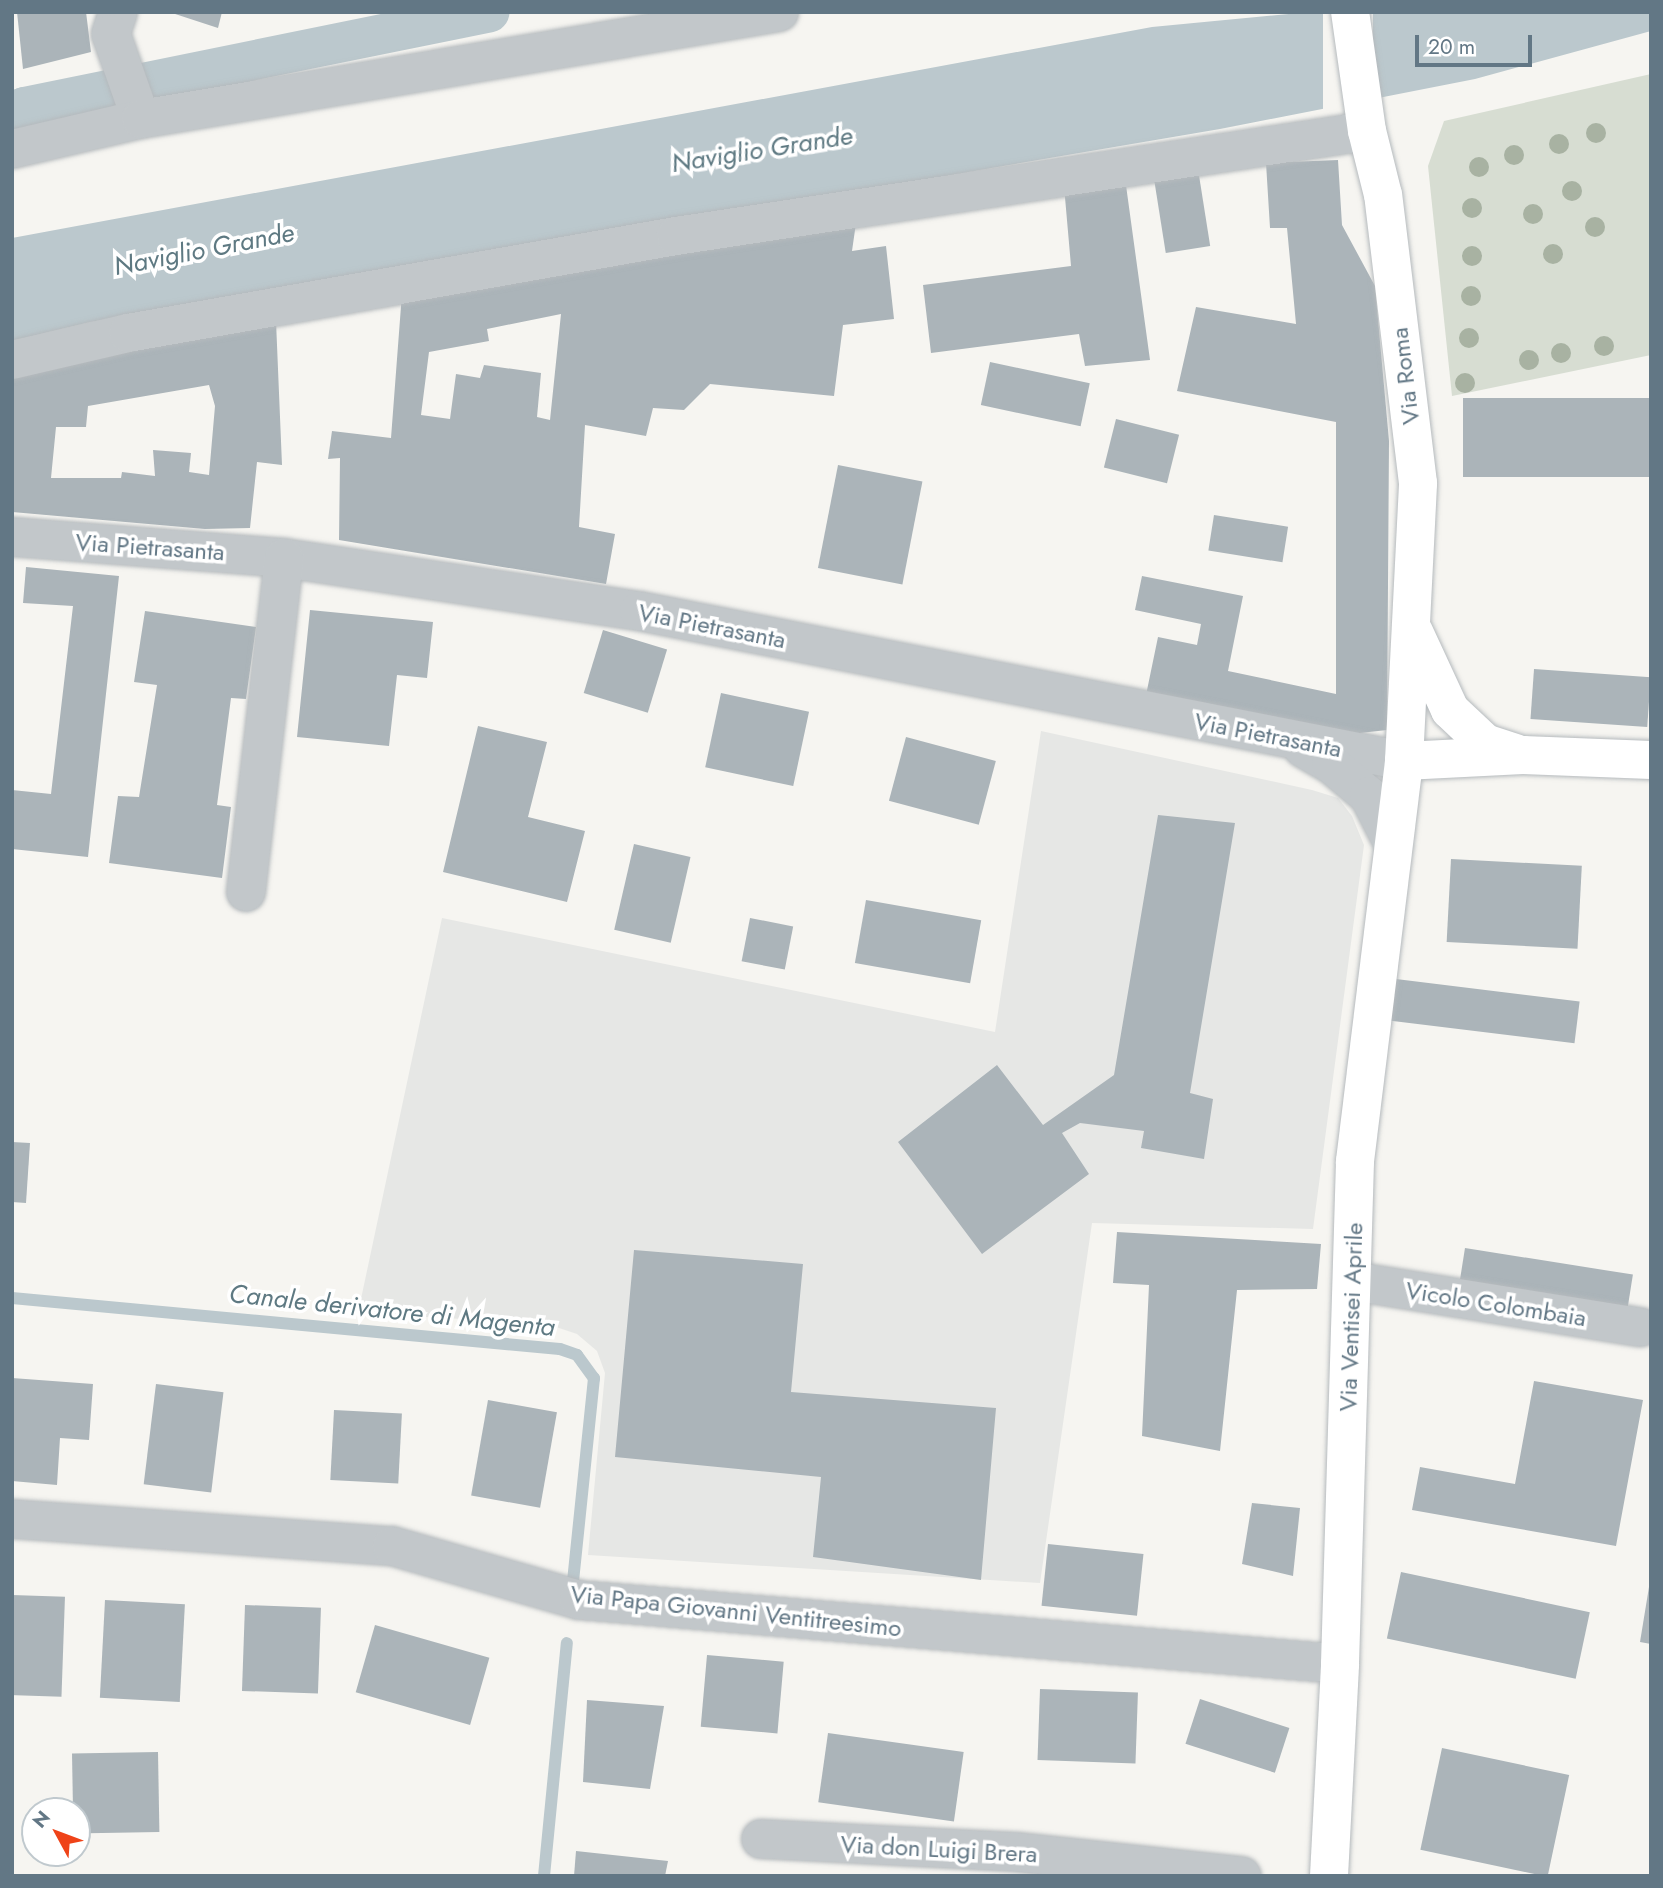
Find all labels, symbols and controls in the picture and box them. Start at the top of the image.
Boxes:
scale bar [1418,21,1535,65]
text: 20 m [1428,32,1475,62]
water label: Naviglio Grande [669,120,855,180]
water label: Naviglio Grande [111,217,297,283]
street label: Via Roma [1385,326,1425,426]
street label: Via Pietrasanta [75,527,225,567]
street label: Via Pietrasanta [636,598,788,654]
street label: Via Pietrasanta [1192,707,1344,763]
street label: Via Ventisei Aprile [1333,1222,1369,1412]
street label: Vicolo Colombaia [1404,1276,1588,1332]
water label: Canale derivatore di Magenta [228,1278,556,1344]
street label: Via Papa Giovanni Ventitreesimo [569,1579,903,1643]
north arrow [21,1797,91,1867]
text: N [26,1805,56,1834]
street label: Via don Luigi Brera [840,1829,1038,1869]

